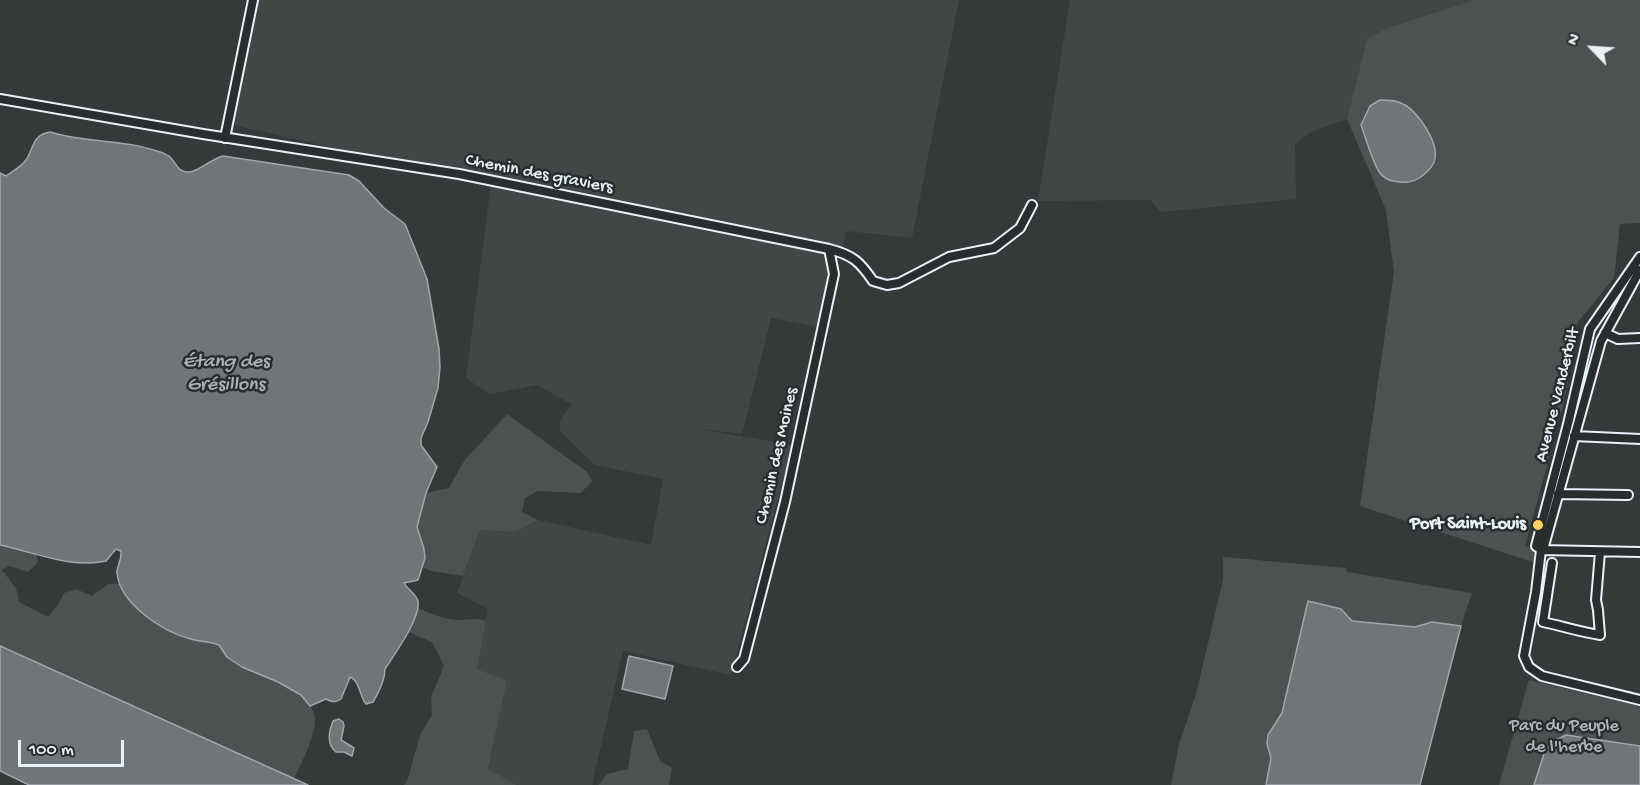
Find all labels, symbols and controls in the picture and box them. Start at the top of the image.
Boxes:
north arrow [1562,18,1622,78]
text: N [1564,31,1586,49]
street label: Chemin des graviers [463,150,615,200]
street label: Avenue Vanderbilt [1532,325,1586,465]
water label: Étang des Grésillons [183,351,269,398]
street label: Chemin des Moines [752,386,804,526]
place label: Port Saint-Louis [1410,514,1526,536]
marker: Port Saint-Louis [1531,518,1545,532]
park label: Parc du Peuple de l'herbe [1509,716,1619,758]
scale bar [21,728,128,766]
text: 100 m [29,740,74,761]

